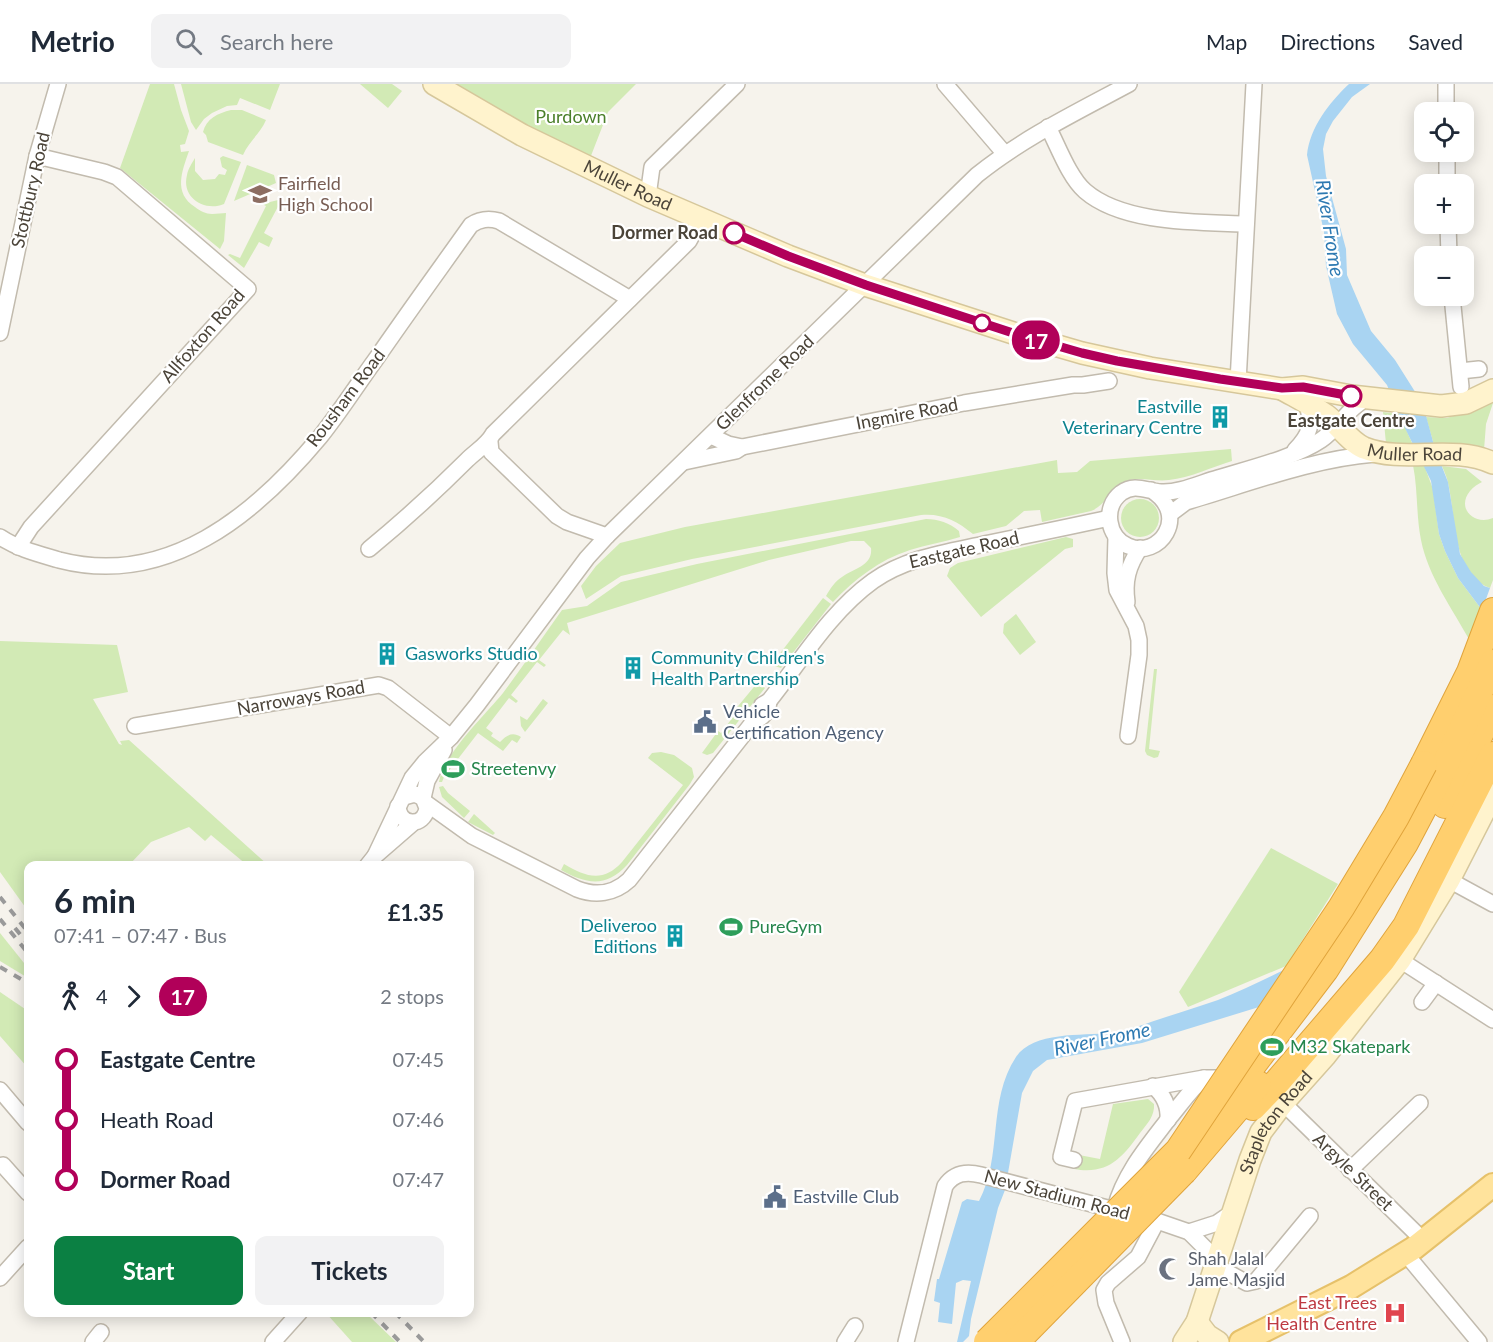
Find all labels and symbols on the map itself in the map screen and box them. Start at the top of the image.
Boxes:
park label: Purdown [535,105,607,127]
street label: Stottbury Road [6,130,54,250]
street label: Muller Road [580,155,676,215]
place label: Fairfield High School [278,172,373,215]
water label: River Frome [1311,178,1351,278]
school or university icon: Fairfield High School [247,181,273,207]
place label: Dormer Road [611,221,718,243]
marker: Dormer Road [723,222,745,244]
street label: Allfoxton Road [156,284,249,387]
unlabelled marker [973,314,991,332]
line badge: 17 [1009,320,1063,360]
street label: Glenfrome Road [711,330,818,435]
street label: Rousham Road [301,344,389,451]
marker: Eastgate Centre [1340,385,1362,407]
street label: Ingmire Road [854,392,960,434]
place label: Eastville Veterinary Centre [1063,395,1202,438]
building icon: Eastville Veterinary Centre [1207,404,1233,430]
place label: Eastgate Centre [1287,409,1415,431]
street label: Muller Road [1365,438,1463,465]
street label: Eastgate Road [907,526,1021,572]
building icon: Gasworks Studio [374,641,400,667]
place label: Gasworks Studio [405,642,538,664]
place label: Community Children's Health Partnership [651,646,825,689]
building icon: Community Children's Health Partnership [620,655,646,681]
street label: Narroways Road [235,675,366,719]
place label: Vehicle Certification Agency [723,700,885,743]
public building icon: Vehicle Certification Agency [692,709,718,735]
sports icon: Streetenvy [440,756,466,782]
place label: Streetenvy [471,757,557,779]
place label: Deliveroo Editions [580,914,657,957]
sports icon: PureGym [718,914,744,940]
place label: PureGym [749,915,822,937]
building icon: Deliveroo Editions [662,923,688,949]
water label: River Frome [1051,1016,1152,1060]
sports icon: M32 Skatepark [1259,1034,1285,1060]
place label: M32 Skatepark [1290,1035,1411,1057]
street label: Stapleton Road [1234,1066,1317,1177]
street label: Argyle Street [1309,1128,1399,1215]
street label: New Stadium Road [982,1164,1132,1224]
public building icon: Eastville Club [762,1184,788,1210]
place label: Eastville Club [793,1185,899,1207]
place label: Shah Jalal Jame Masjid [1188,1247,1285,1290]
mosque icon: Shah Jalal Jame Masjid [1157,1256,1183,1282]
place label: East Trees Health Centre [1266,1291,1377,1334]
hospital icon: East Trees Health Centre [1382,1300,1408,1326]

